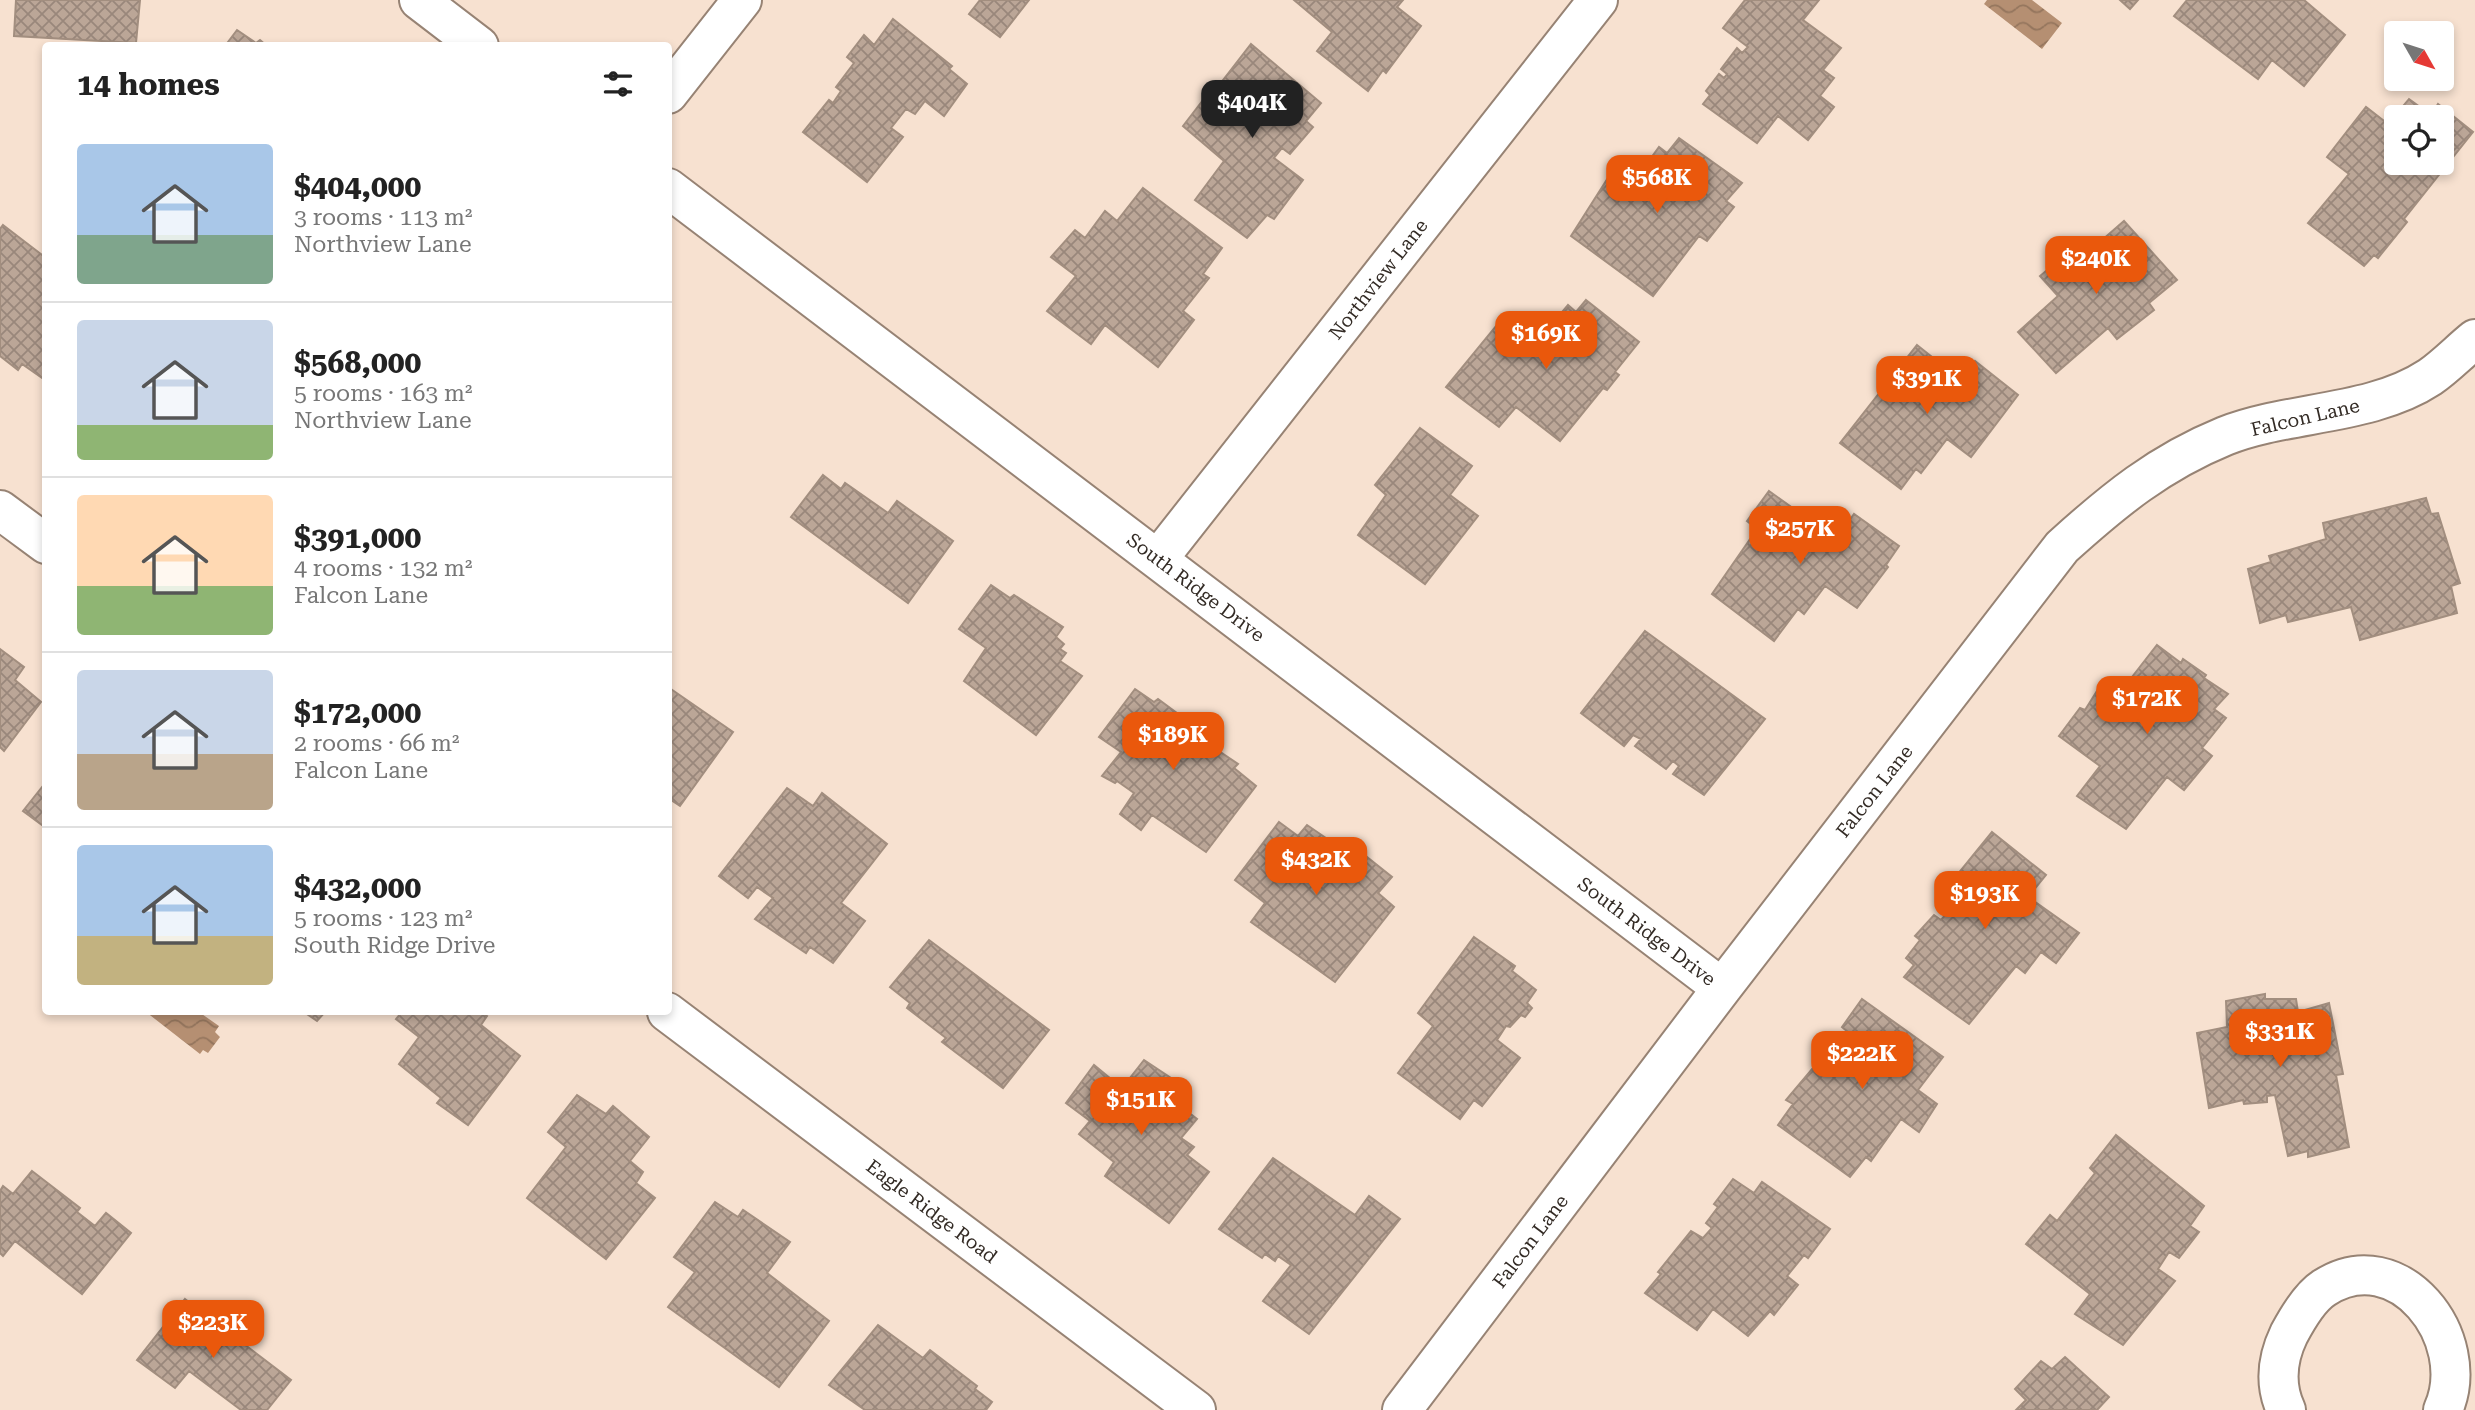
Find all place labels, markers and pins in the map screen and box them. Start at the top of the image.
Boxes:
pin: $404K [1203,80,1301,140]
pin: $568K [1608,156,1706,215]
pin: $240K [2047,236,2145,296]
pin: $169K [1497,312,1595,371]
pin: $391K [1878,356,1976,416]
pin: $257K [1751,506,1849,566]
pin: $172K [2098,676,2196,736]
pin: $189K [1124,712,1222,772]
pin: $432K [1267,838,1365,897]
pin: $193K [1936,872,2034,931]
pin: $331K [2231,1010,2329,1069]
pin: $222K [1813,1032,1911,1091]
pin: $151K [1092,1078,1190,1137]
pin: $223K [164,1300,262,1360]

